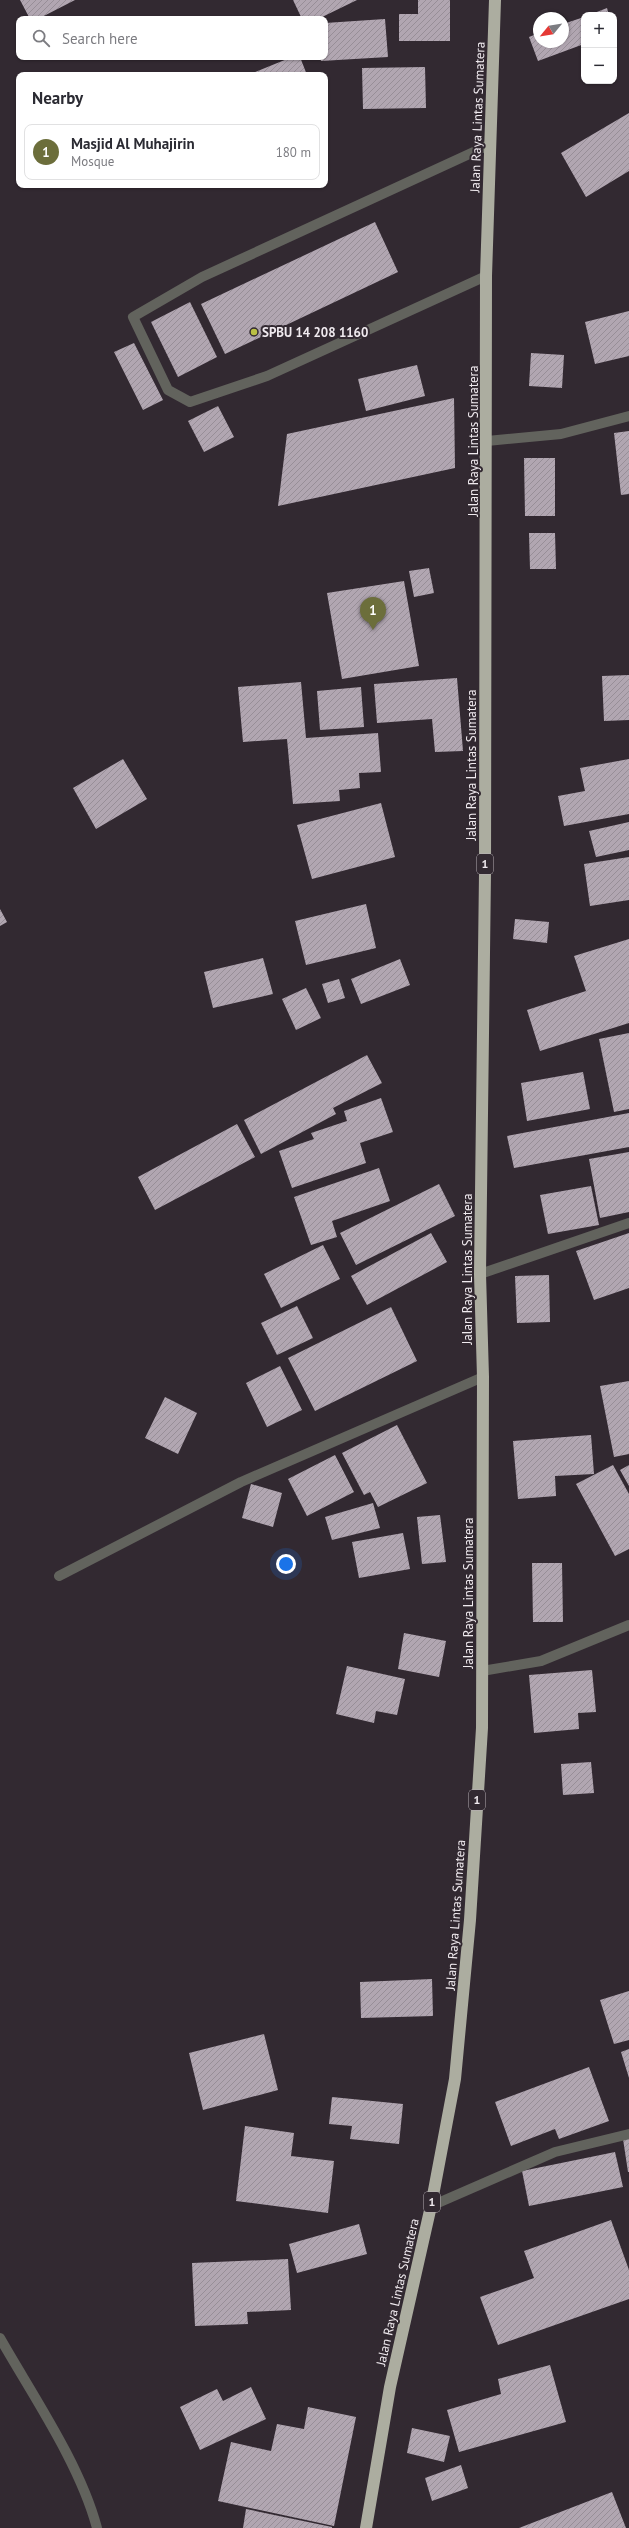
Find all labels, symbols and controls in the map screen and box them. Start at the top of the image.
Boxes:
north arrow [533,12,569,48]
map controls [581,12,617,84]
button: + [581,12,617,48]
search box [16,16,328,60]
icon: search [30,27,52,49]
text: Search here [62,29,138,48]
street label: Jalan Raya Lintas Sumatera [466,41,489,194]
button: − [581,48,617,84]
text: Nearby [32,87,83,109]
text: Masjid Al Muhajirin [71,134,195,153]
text: 1 [42,144,50,161]
text: 180 m [276,144,311,161]
text: Mosque [71,153,114,170]
place label: SPBU 14 208 1160 [262,324,368,341]
marker: SPBU 14 208 1160 [249,327,259,337]
street label: Jalan Raya Lintas Sumatera [465,366,482,517]
pin: 1 [360,597,386,630]
street label: Jalan Raya Lintas Sumatera [463,690,480,841]
road number: 1 [477,854,493,874]
street label: Jalan Raya Lintas Sumatera [459,1194,476,1345]
street label: Jalan Raya Lintas Sumatera [460,1518,477,1669]
your location [276,1554,296,1574]
road number: 1 [469,1790,485,1810]
street label: Jalan Raya Lintas Sumatera [442,1839,469,1992]
road number: 1 [424,2192,440,2212]
street label: Jalan Raya Lintas Sumatera [372,2217,423,2368]

